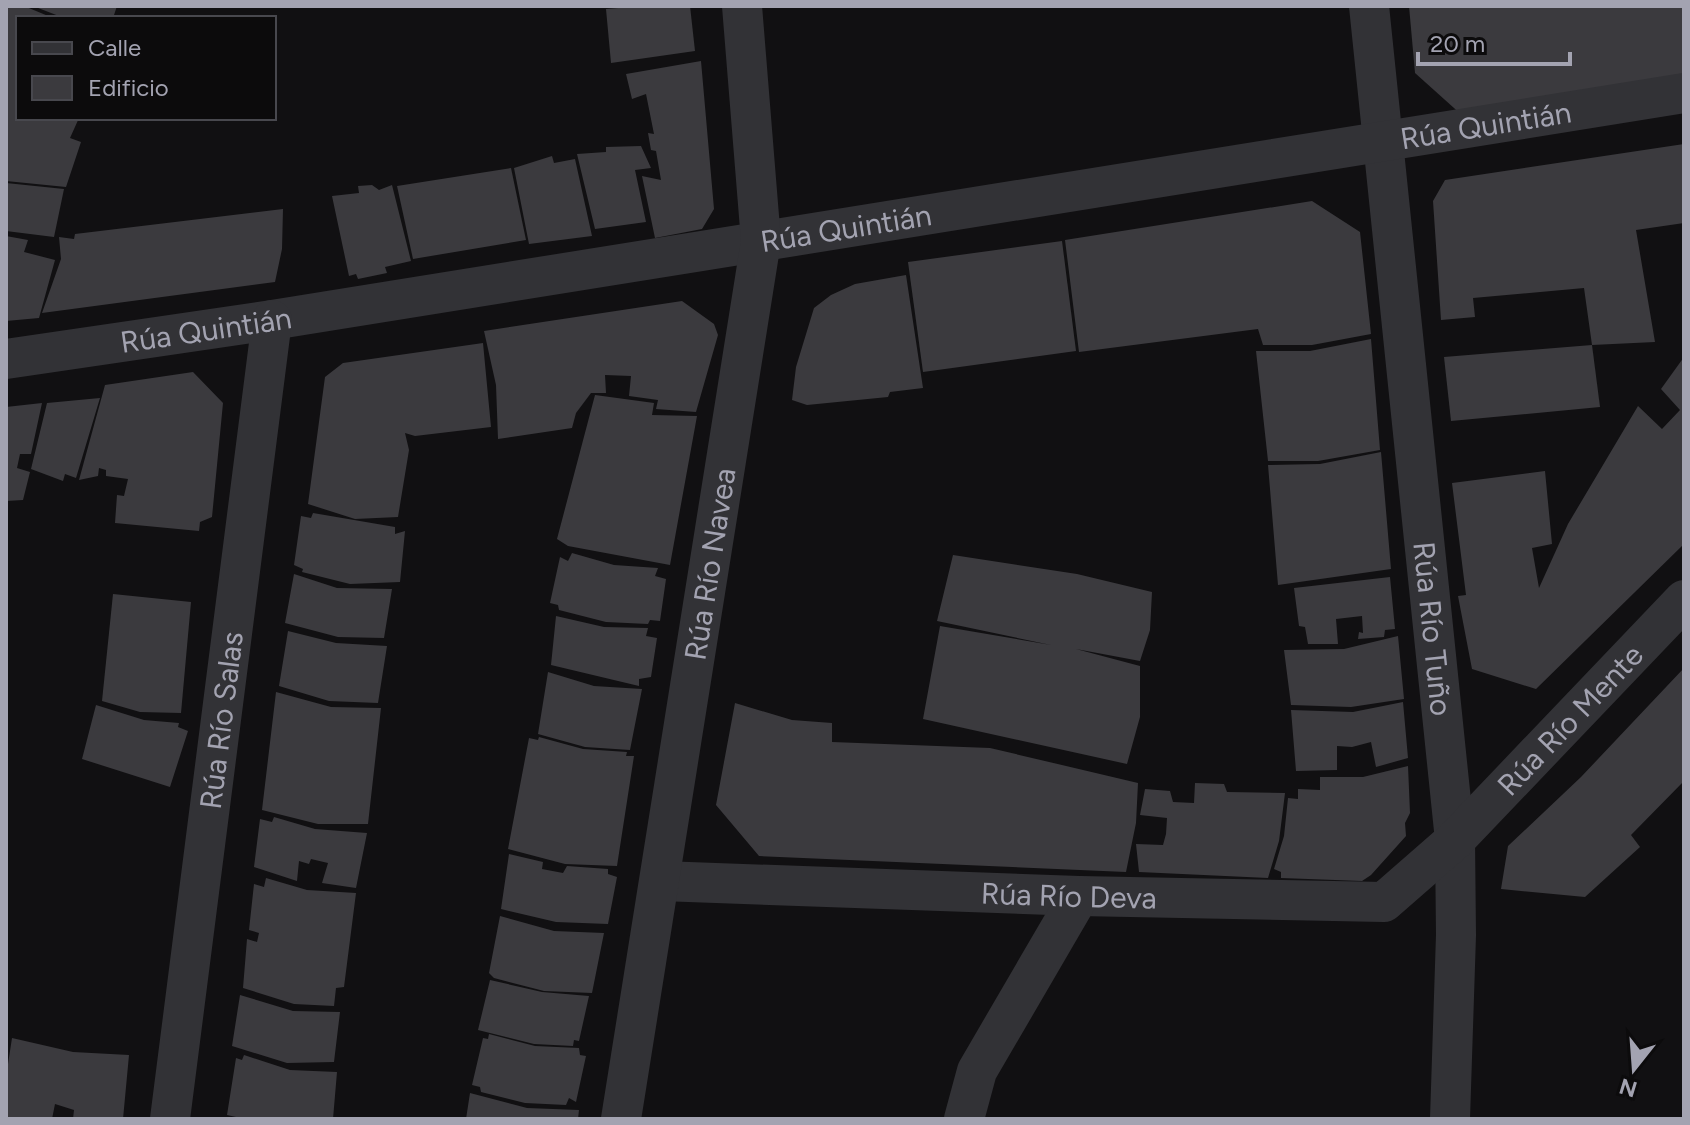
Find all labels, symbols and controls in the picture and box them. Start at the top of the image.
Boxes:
legend [16,16,276,120]
scale bar [1418,16,1570,66]
text: 20 m [1430,29,1485,58]
text: Calle [88,33,141,62]
text: Edificio [88,73,169,102]
street label: Rúa Quintián [1397,93,1574,157]
street label: Rúa Quintián [758,196,934,260]
street label: Rúa Quintián [118,299,294,361]
street label: Rúa Río Navea [676,465,743,663]
street label: Rúa Río Tuño [1406,540,1461,718]
street label: Rúa Río Salas [191,629,251,811]
street label: Rúa Río Mente [1489,636,1651,803]
street label: Rúa Río Deva [980,874,1157,916]
north arrow [1594,1029,1674,1109]
text: N [1616,1072,1640,1103]

